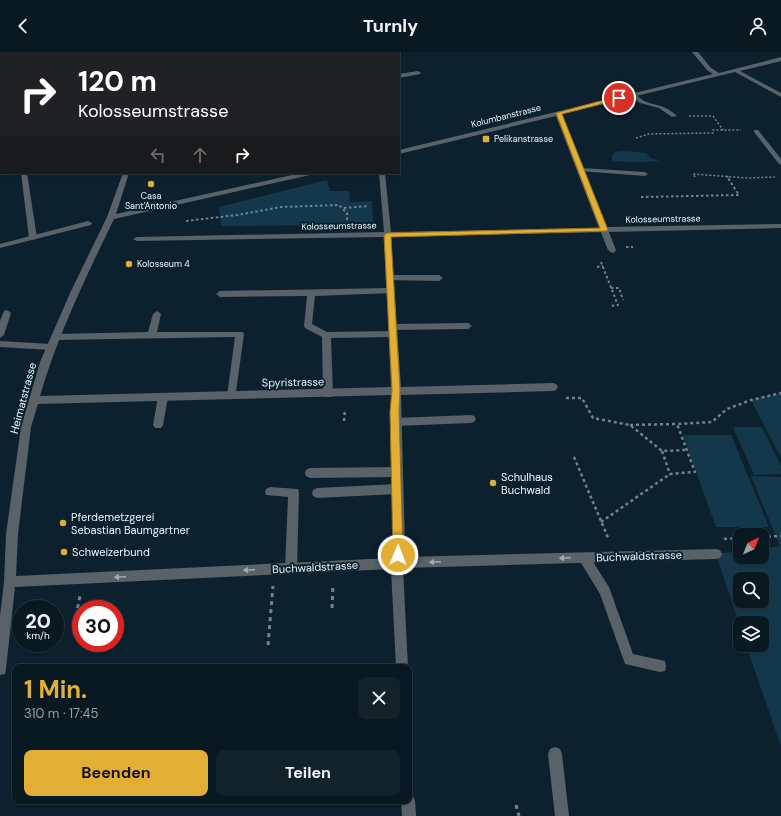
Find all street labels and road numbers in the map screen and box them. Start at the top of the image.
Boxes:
street label: Kolumbanstrasse [470,102,542,130]
street label: Kolosseumstrasse [625,212,701,226]
street label: Kolosseumstrasse [301,219,377,233]
street label: Heimatstrasse [7,361,39,435]
street label: Spyristrasse [262,374,324,390]
street label: Buchwaldstrasse [596,548,682,564]
street label: Buchwaldstrasse [272,558,358,576]

